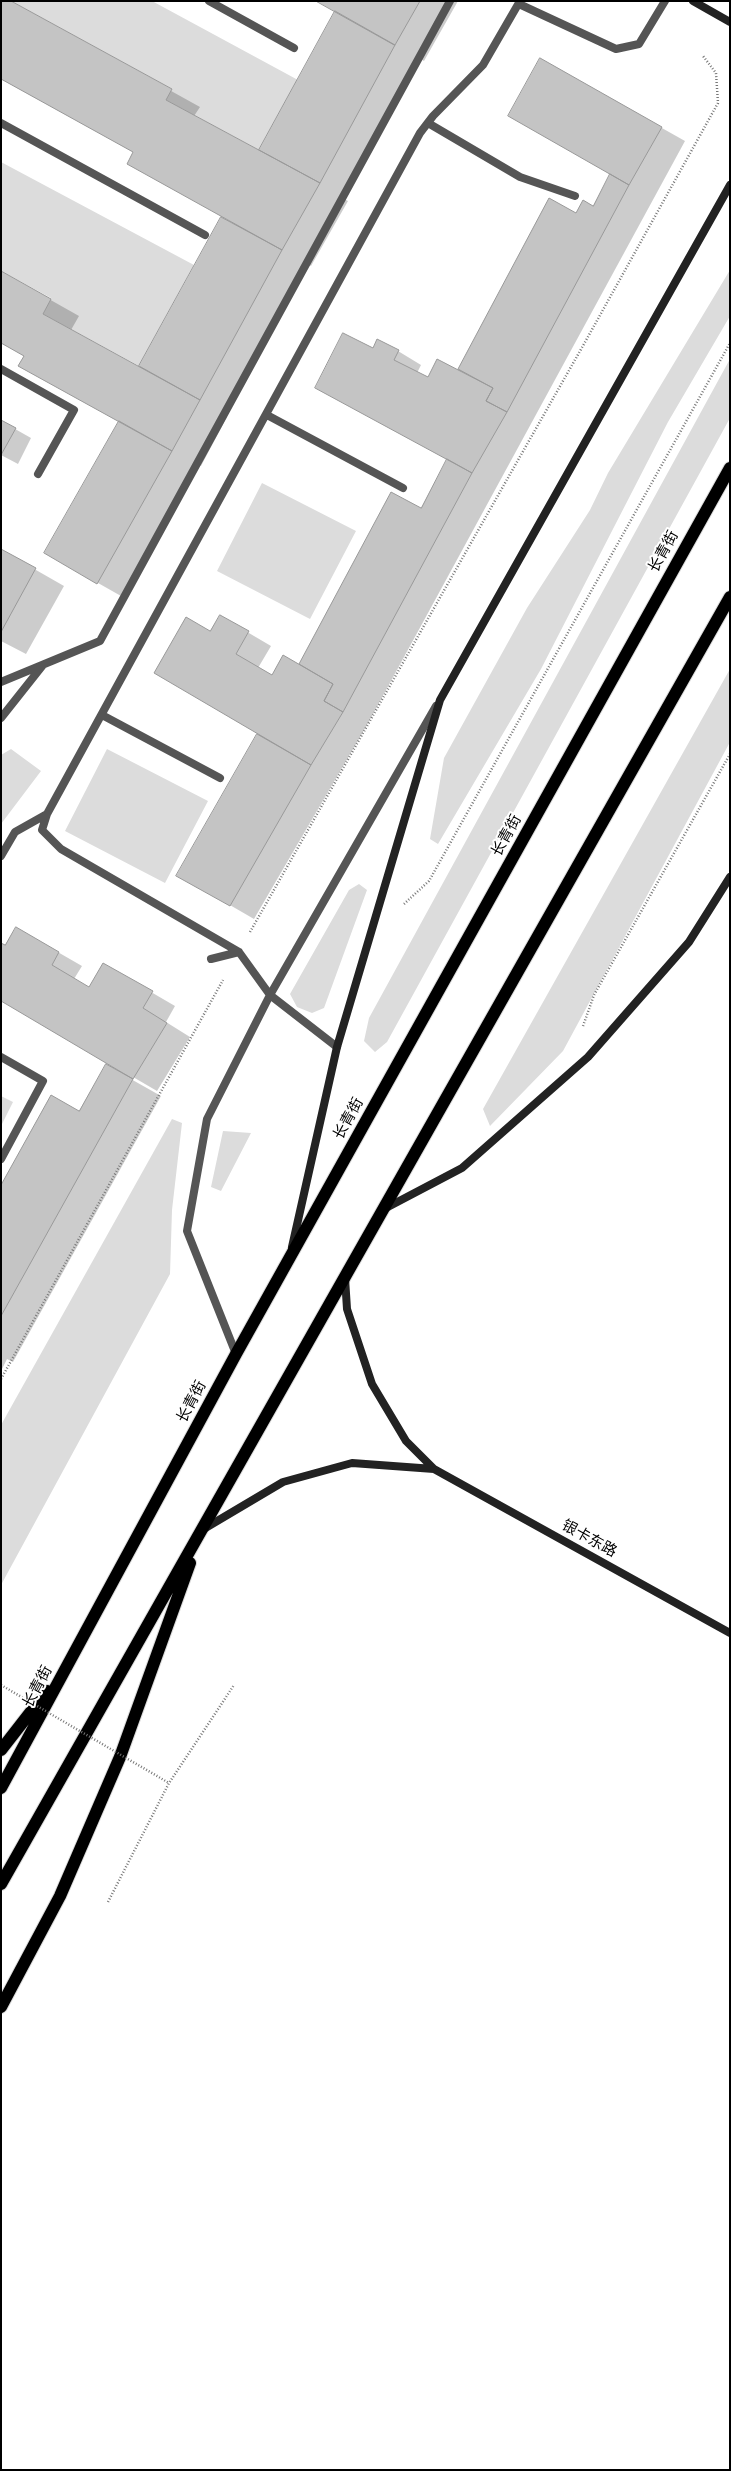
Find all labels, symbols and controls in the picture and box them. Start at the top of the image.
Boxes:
street label: 长青街 [645,528,683,576]
street label: 长青街 [488,812,526,860]
street label: 长青街 [330,1095,368,1143]
street label: 长青街 [173,1378,211,1426]
street label: 银卡东路 [558,1517,620,1561]
street label: 长青街 [19,1663,57,1711]

